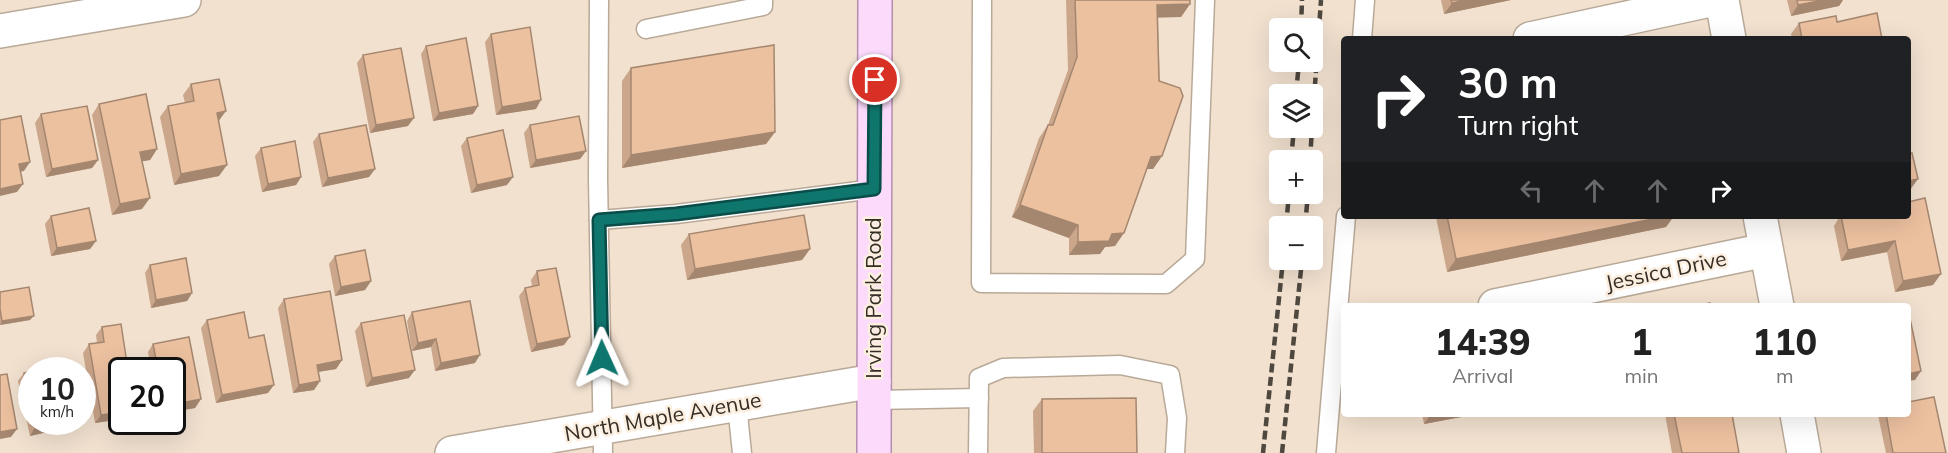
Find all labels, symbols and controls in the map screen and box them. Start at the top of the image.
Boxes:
map controls [1269,18,1323,270]
button: search [1269,18,1323,72]
pin [849,54,900,105]
text: 30 m [1458,56,1558,109]
icon: right [1359,60,1437,138]
icon: arrive [858,63,891,96]
button: layers [1269,84,1323,138]
text: Turn right [1458,108,1578,142]
button: + [1269,150,1323,204]
icon: left [1515,174,1548,207]
icon: ahead [1578,174,1611,207]
icon: ahead [1641,174,1674,207]
icon: right [1704,174,1737,207]
button: − [1269,216,1323,270]
street label: Irving Park Road [860,217,886,379]
street label: Jessica Drive [1603,244,1729,296]
text: 14:39 [1435,319,1531,364]
text: 1 [1631,319,1652,364]
text: 110 [1752,319,1817,364]
position arrow [570,326,634,390]
speed limit sign: 20 [108,357,186,435]
text: Arrival [1452,363,1513,388]
text: min [1624,363,1659,388]
text: m [1776,363,1794,388]
text: 10 [39,370,75,408]
street label: North Maple Avenue [562,386,763,446]
text: km/h [40,402,74,421]

